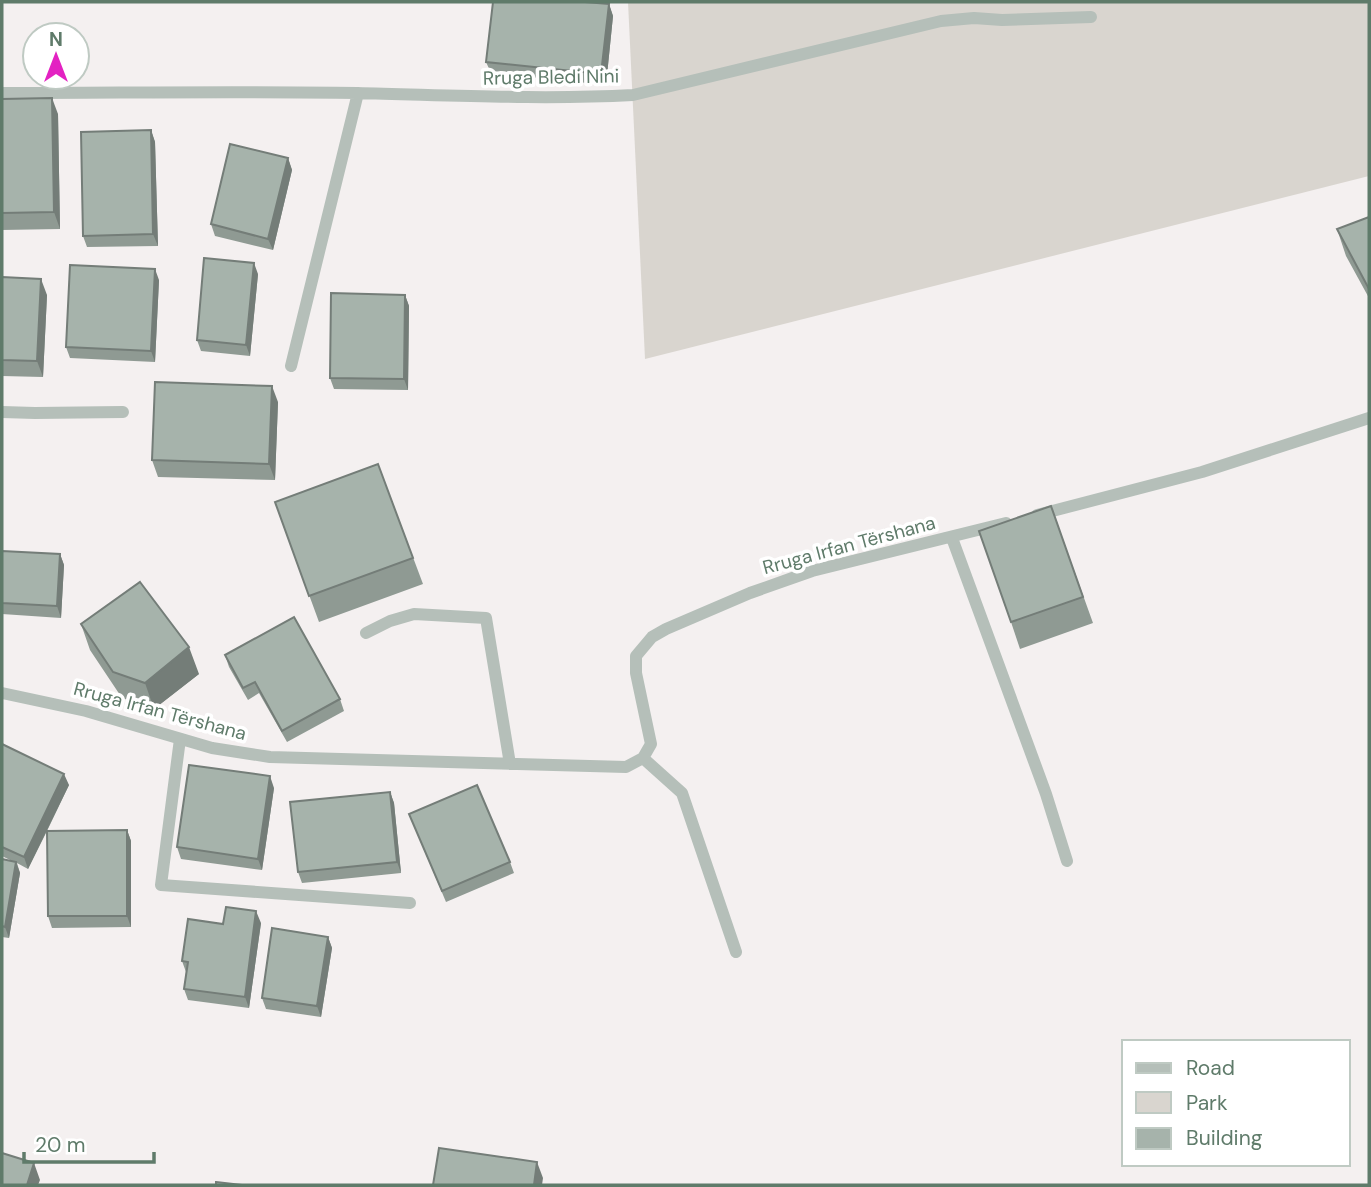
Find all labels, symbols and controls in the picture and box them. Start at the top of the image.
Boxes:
north arrow [21,21,91,91]
text: N [49,27,63,52]
street label: Rruga Bledi Nini [483,63,619,91]
street label: Rruga Irfan Tërshana [760,510,938,580]
street label: Rruga Irfan Tërshana [71,676,249,746]
legend [1122,1040,1350,1166]
text: Road [1186,1054,1235,1082]
text: Park [1186,1089,1228,1117]
scale bar [24,1120,154,1164]
text: Building [1186,1124,1263,1152]
text: 20 m [35,1131,86,1159]

